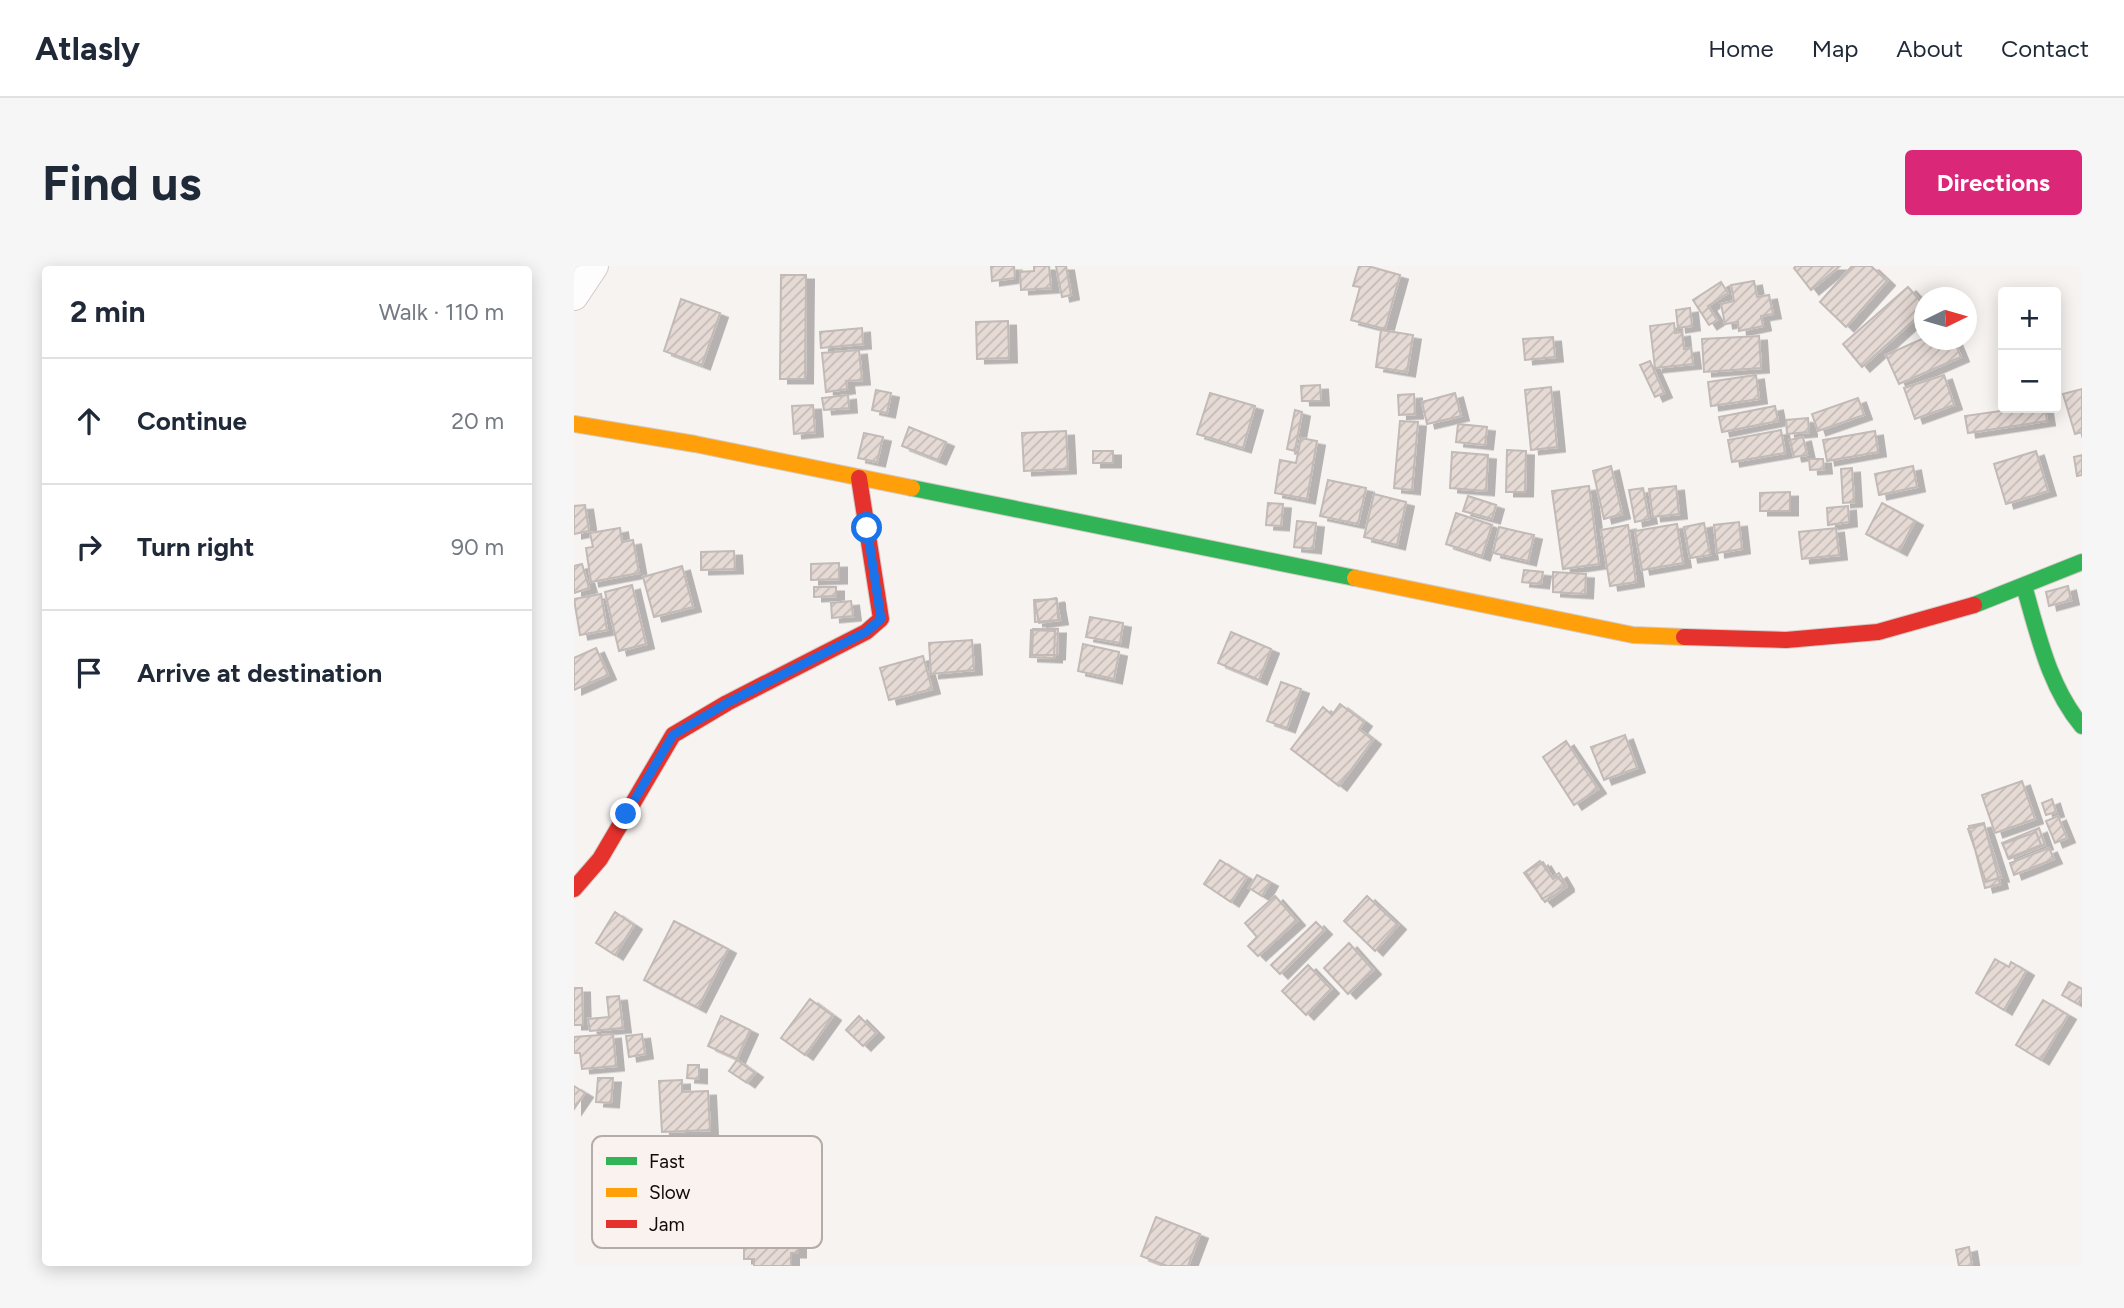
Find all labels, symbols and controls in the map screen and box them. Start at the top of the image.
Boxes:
text: Atlasly [35,29,140,68]
text: Home [1708,34,1774,63]
text: Map [1812,34,1858,63]
text: About [1896,34,1963,63]
text: Contact [2001,34,2089,63]
button: Directions [1905,150,2082,215]
text: Find us [42,153,201,212]
north arrow [1914,287,1977,350]
map controls [1998,287,2061,413]
button: + [1998,287,2061,350]
text: 2 min [70,293,146,330]
text: Walk · 110 m [379,298,504,326]
button: − [1998,350,2061,413]
icon: ahead [70,402,108,440]
text: Continue [137,405,247,437]
text: 20 m [451,407,504,435]
route start [851,512,882,543]
icon: right [70,528,108,566]
text: Turn right [137,531,254,563]
text: 90 m [451,533,504,561]
icon: arrive [70,654,108,692]
text: Arrive at destination [137,657,382,689]
route end [610,798,641,829]
legend [592,1136,822,1248]
text: Fast [649,1150,685,1173]
text: Slow [649,1181,691,1204]
text: Jam [649,1213,685,1236]

